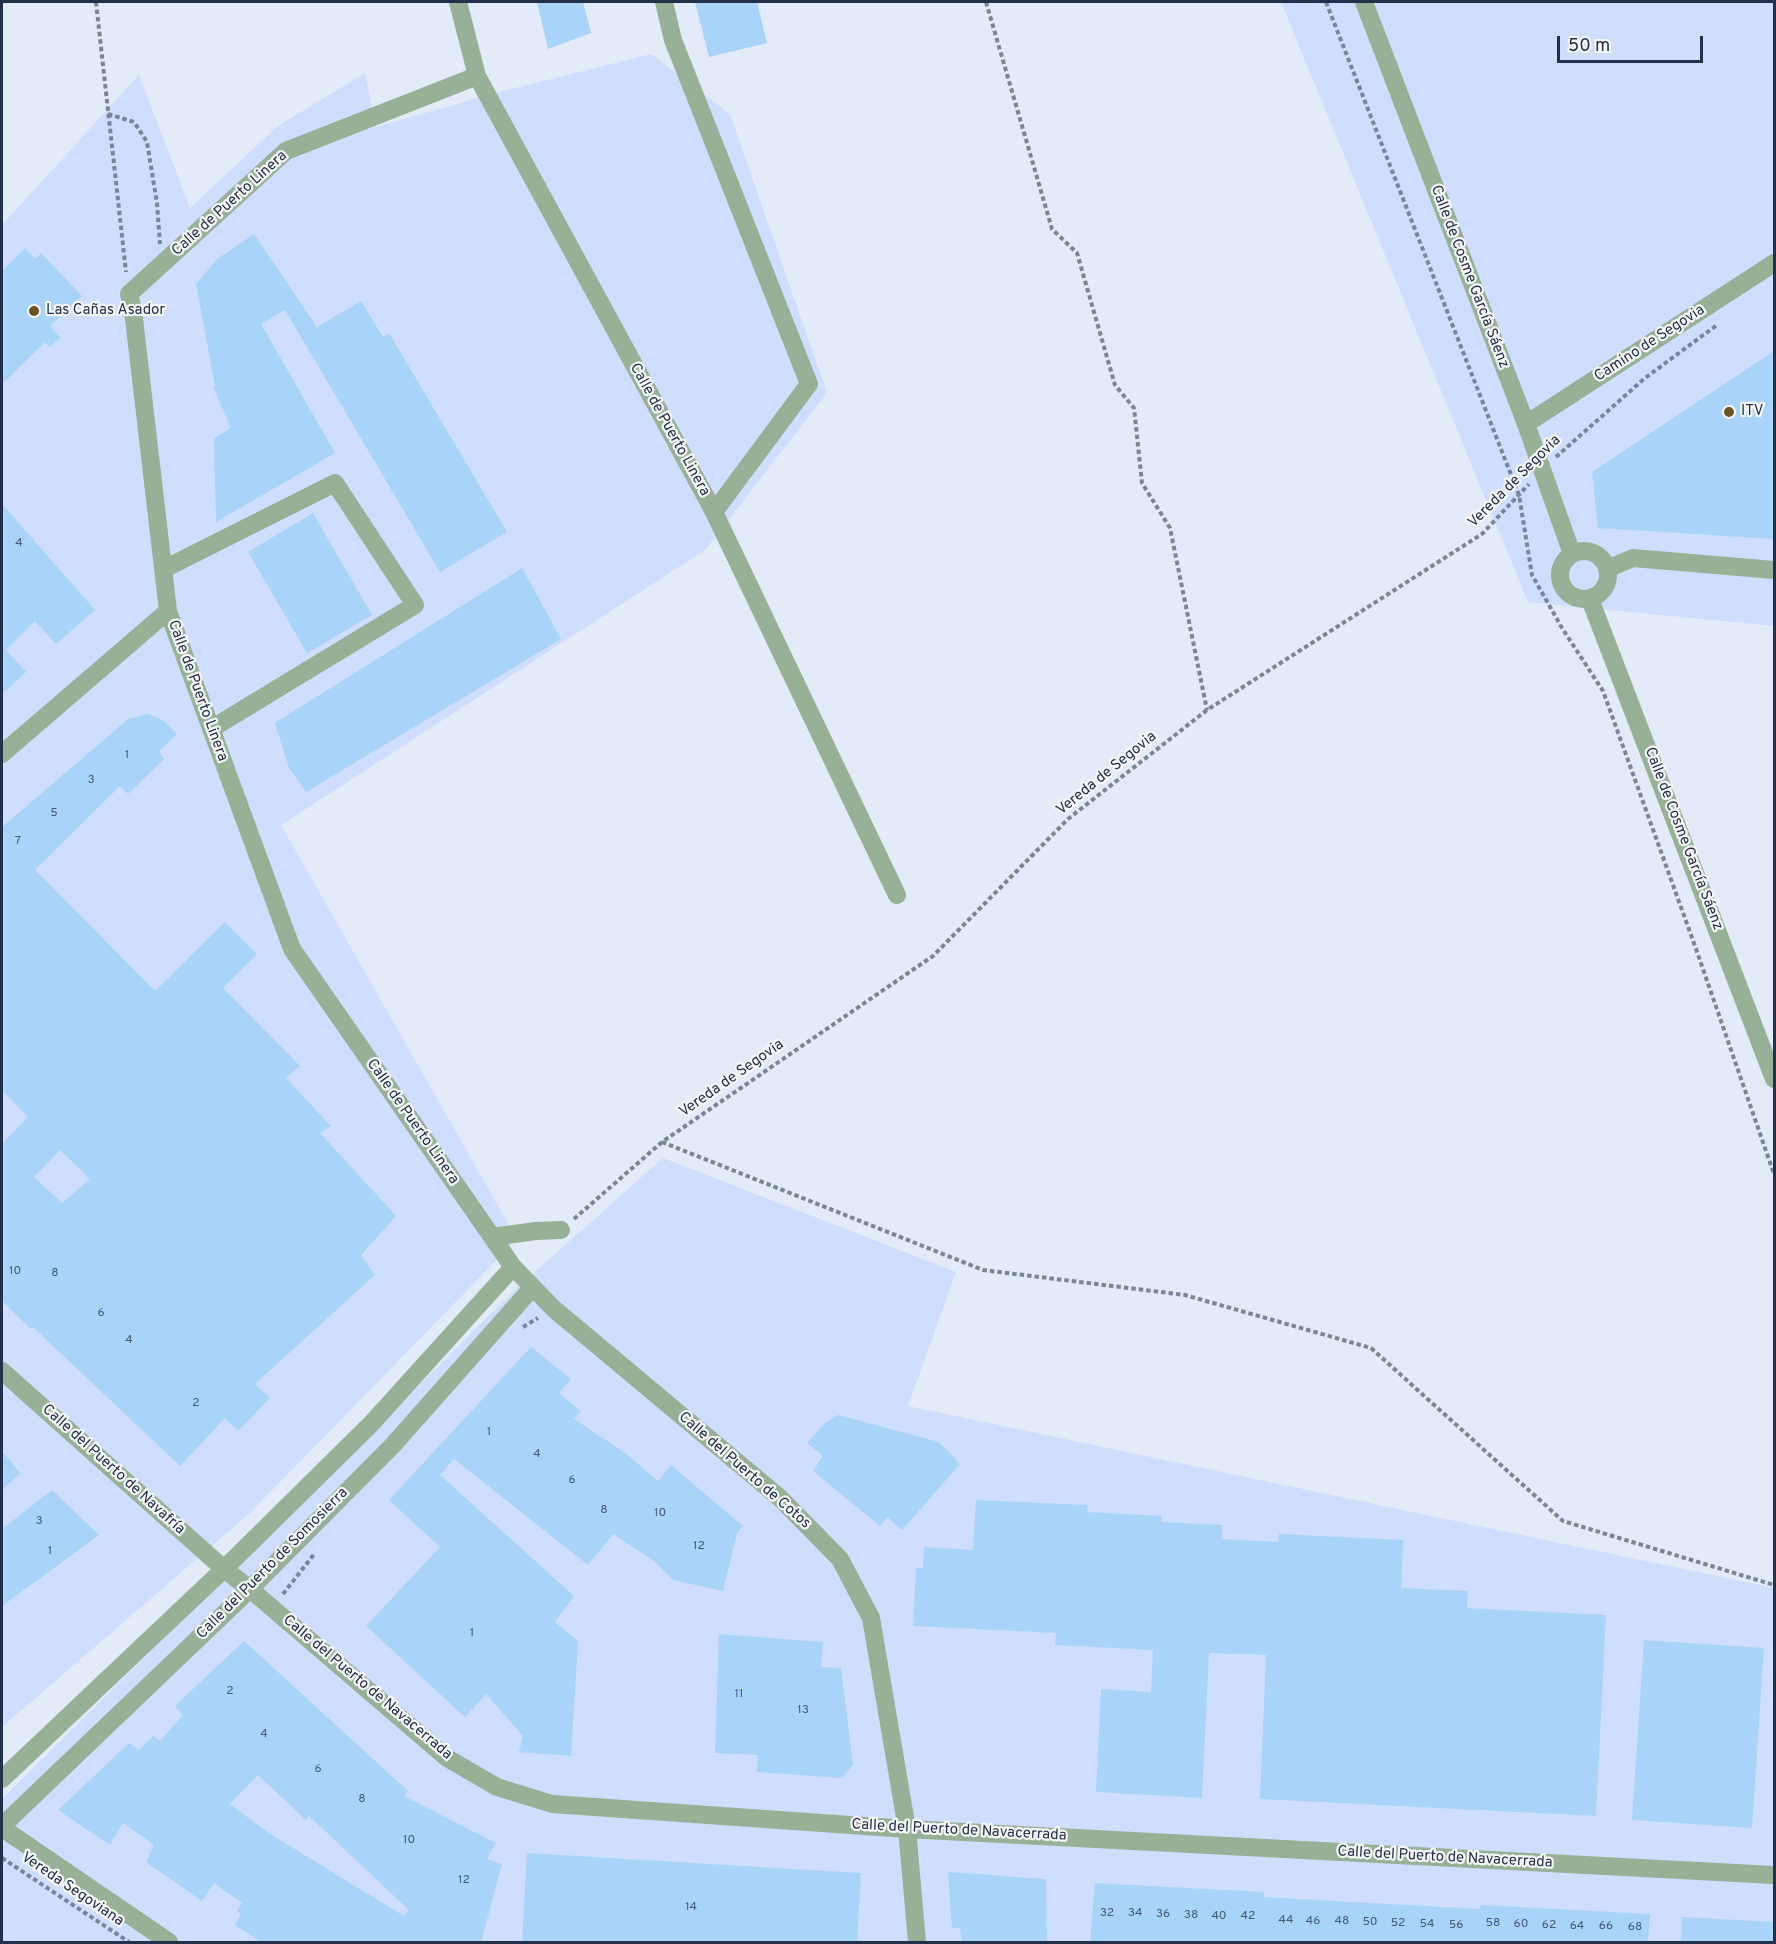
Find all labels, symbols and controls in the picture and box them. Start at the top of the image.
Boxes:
scale bar [1560,24,1706,62]
text: 50 m [1568,35,1610,58]
street label: Calle de Puerto Linera [169,148,291,260]
street label: Calle de Cosme García Sáenz [1426,183,1512,371]
place label: Las Cañas Asador [46,302,165,320]
street label: Camino de Segovia [1591,302,1709,386]
marker: Las Cañas Asador [27,304,41,318]
street label: Calle de Puerto Linera [625,361,713,499]
place label: ITV [1741,403,1764,421]
marker: ITV [1722,405,1736,419]
street label: Vereda de Segovia [1465,432,1565,532]
house number: 4 [15,537,23,551]
street label: Calle de Puerto Linera [163,618,231,764]
street label: Vereda de Segovia [1053,728,1161,820]
street label: Calle de Cosme García Sáenz [1640,745,1726,933]
house number: 1 [125,749,129,763]
house number: 3 [87,774,95,788]
house number: 5 [50,807,58,821]
house number: 7 [15,835,21,849]
street label: Vereda de Segovia [676,1036,788,1122]
street label: Calle de Puerto Linera [362,1056,462,1188]
house number: 10 [9,1265,21,1279]
house number: 8 [51,1267,59,1281]
house number: 6 [97,1307,105,1321]
house number: 4 [125,1334,133,1348]
house number: 2 [192,1397,200,1411]
street label: Calle del Puerto de Navafría [38,1401,188,1539]
street label: Calle del Puerto de Cotos [674,1409,814,1533]
house number: 1 [487,1426,491,1440]
house number: 4 [533,1448,541,1462]
house number: 6 [568,1474,576,1488]
street label: Calle del Puerto de Somosierra [194,1485,352,1643]
house number: 8 [600,1504,608,1518]
house number: 10 [654,1507,666,1521]
house number: 3 [35,1515,43,1529]
house number: 12 [693,1540,705,1554]
house number: 1 [48,1545,52,1559]
street label: Calle del Puerto de Navacerrada [279,1612,455,1764]
house number: 1 [470,1627,474,1641]
house number: 2 [226,1685,234,1699]
house number: 11 [735,1688,743,1702]
house number: 13 [797,1704,809,1718]
house number: 4 [260,1728,268,1742]
house number: 6 [314,1763,322,1777]
house number: 8 [358,1793,366,1807]
street label: Calle del Puerto de Navacerrada [851,1816,1067,1846]
house number: 10 [403,1834,415,1848]
street label: Calle del Puerto de Navacerrada [1337,1843,1553,1873]
street label: Vereda Segoviana [17,1849,127,1931]
house number: 12 [458,1874,470,1888]
house number: 14 [685,1901,697,1915]
house number: 32 [1100,1907,1114,1921]
house number: 34 [1128,1907,1142,1921]
house number: 36 [1156,1908,1170,1922]
house number: 38 [1184,1909,1198,1923]
house number: 40 [1211,1910,1227,1924]
house number: 42 [1241,1910,1255,1924]
house number: 44 [1279,1914,1293,1928]
house number: 46 [1306,1915,1320,1929]
house number: 48 [1335,1915,1349,1929]
house number: 50 [1362,1916,1378,1930]
house number: 52 [1391,1917,1405,1931]
house number: 58 [1486,1917,1500,1931]
house number: 54 [1419,1918,1435,1932]
house number: 60 [1514,1918,1528,1932]
house number: 56 [1449,1919,1463,1933]
house number: 62 [1542,1919,1556,1933]
house number: 64 [1570,1920,1584,1934]
house number: 66 [1599,1920,1613,1934]
house number: 68 [1628,1921,1642,1935]

